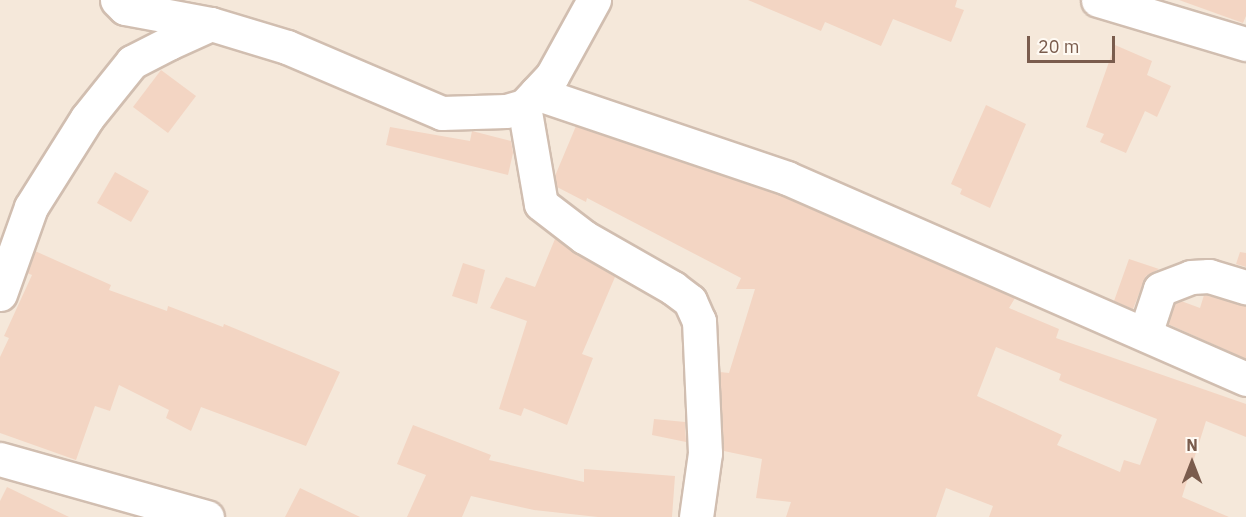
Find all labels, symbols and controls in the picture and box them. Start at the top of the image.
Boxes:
scale bar [1030,24,1118,62]
text: 20 m [1038,35,1080,58]
north arrow [1162,433,1222,493]
text: N [1186,435,1198,455]

